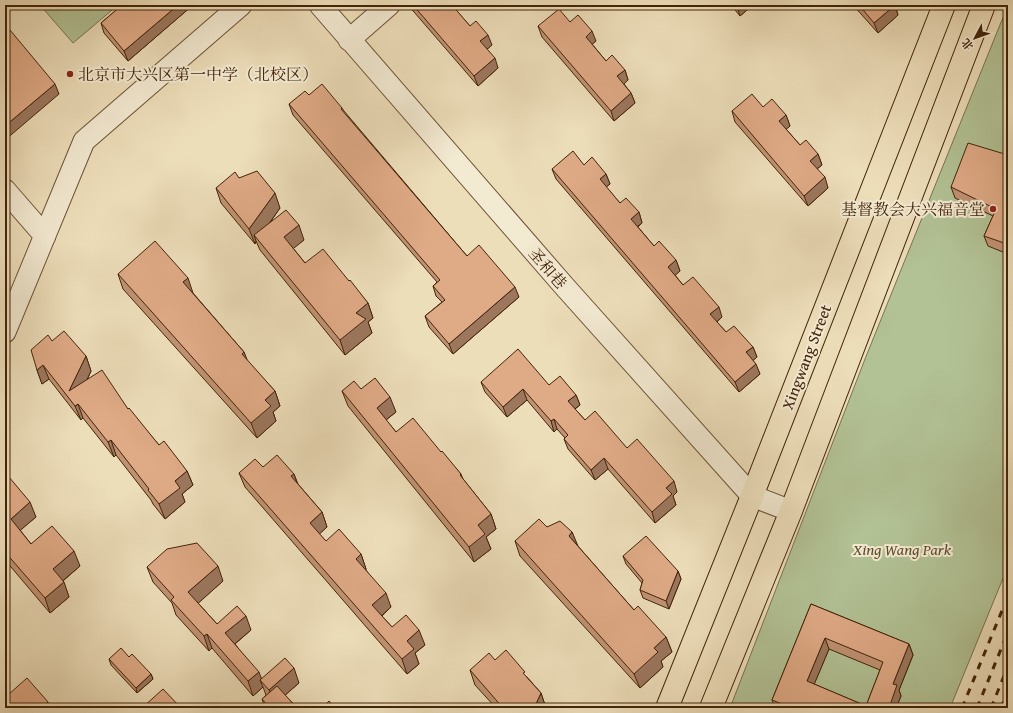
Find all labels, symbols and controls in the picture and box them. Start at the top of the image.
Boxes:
north arrow [955,18,995,58]
text: 北 [958,35,977,54]
place label: 北京市大兴区第一中学（北校区） [78,62,318,86]
marker: 北京市大兴区第一中学（北校区） [65,69,75,79]
place label: 基督教会大兴福音堂 [841,197,985,221]
marker: 基督教会大兴福音堂 [988,204,998,214]
street label: 圣和巷 [523,242,573,294]
street label: Xingwang Street [775,301,837,413]
park label: Xing Wang Park [852,537,952,561]

